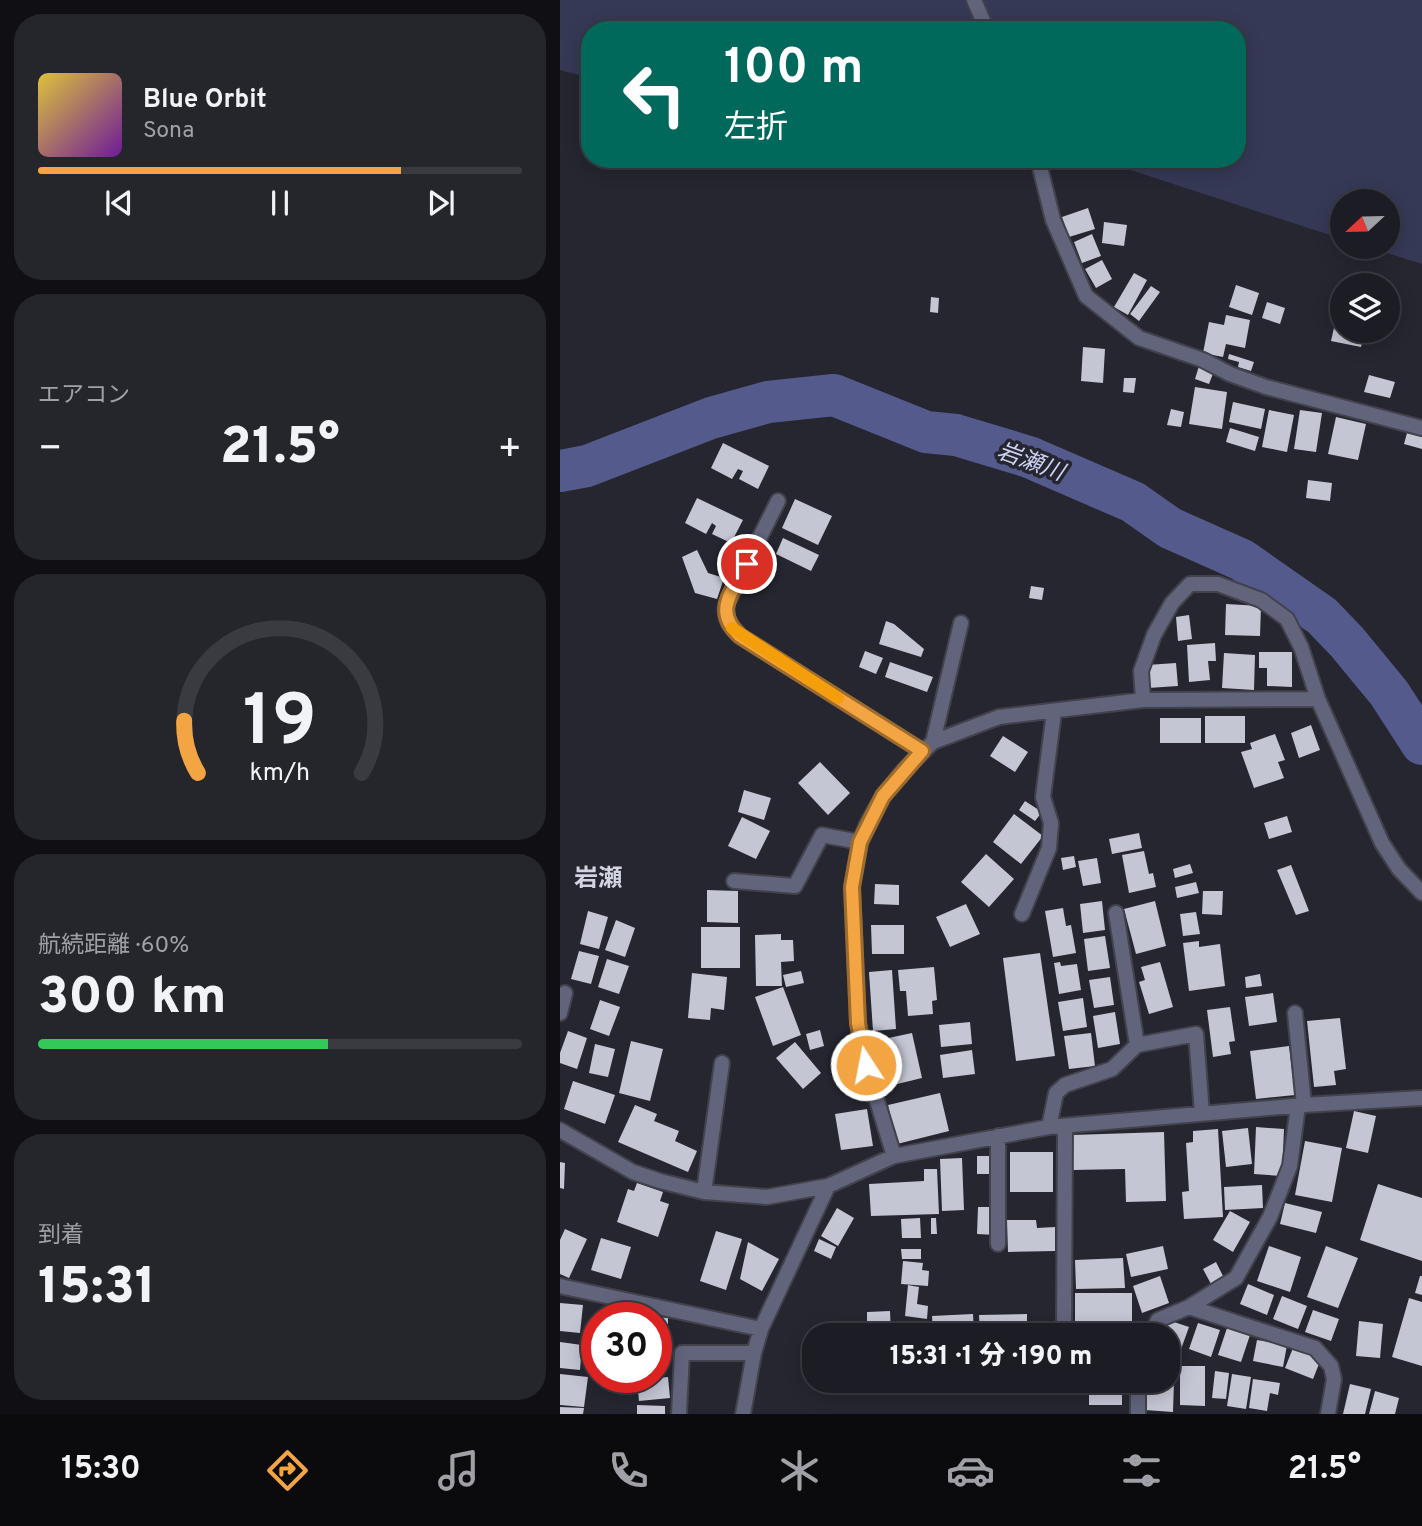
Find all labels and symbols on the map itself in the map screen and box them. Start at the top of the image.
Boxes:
north arrow [1330,189,1400,259]
water label: 岩瀬川 [993,438,1070,490]
pin [717,534,777,594]
district label: 岩瀬 [574,865,622,895]
position arrow [829,1028,903,1102]
speed limit sign: 30 [581,1302,672,1393]

